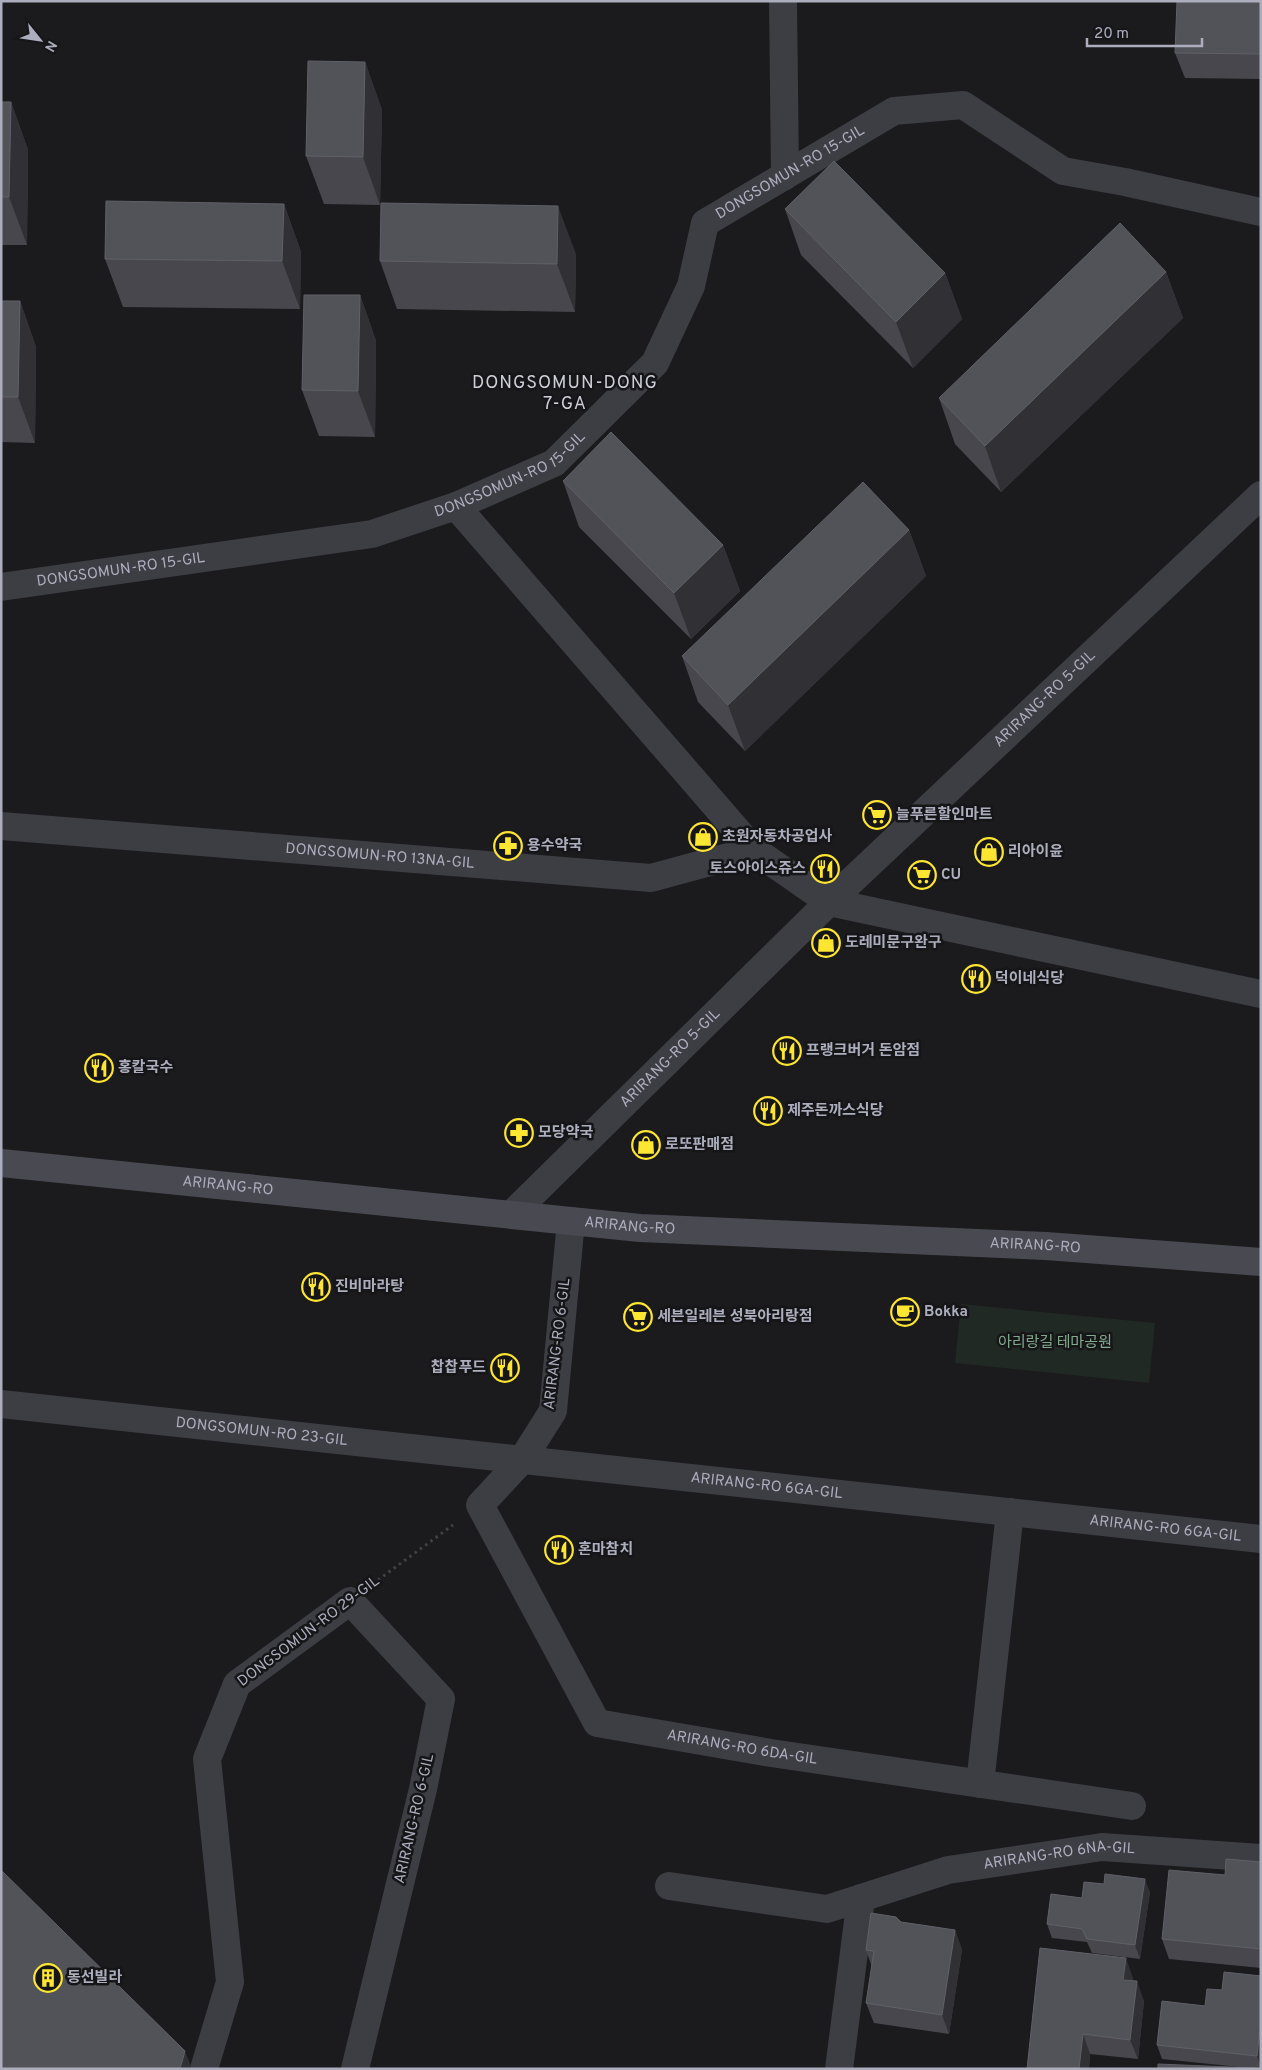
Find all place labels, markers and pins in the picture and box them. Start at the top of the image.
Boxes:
supermarket icon: 늘푸른할인마트 [862,800,892,830]
place label: 늘푸른할인마트 [896,805,993,825]
shop icon: 초원자동차공업사 [688,822,718,852]
place label: 초원자동차공업사 [722,828,833,847]
pharmacy icon: 용수약국 [493,831,523,861]
place label: 용수약국 [527,837,582,856]
shop icon: 리아이윤 [974,837,1004,867]
place label: 리아이윤 [1008,843,1063,862]
restaurant icon: 토스아이스쥬스 [810,854,840,884]
place label: 토스아이스쥬스 [709,860,806,879]
supermarket icon: CU [907,860,937,890]
place label: CU [941,866,961,885]
shop icon: 도레미문구완구 [811,928,841,958]
place label: 도레미문구완구 [845,934,942,953]
restaurant icon: 덕이네식당 [961,964,991,994]
place label: 덕이네식당 [995,970,1064,989]
restaurant icon: 프랭크버거 돈암점 [772,1036,802,1066]
place label: 프랭크버거 돈암점 [806,1042,920,1061]
restaurant icon: 홍칼국수 [84,1053,114,1083]
place label: 홍칼국수 [118,1059,173,1078]
restaurant icon: 제주돈까스식당 [753,1096,783,1126]
place label: 제주돈까스식당 [787,1102,884,1121]
pharmacy icon: 모당약국 [504,1118,534,1148]
place label: 모당약국 [538,1124,593,1143]
shop icon: 로또판매점 [631,1130,661,1160]
place label: 로또판매점 [665,1136,734,1155]
restaurant icon: 진비마라탕 [301,1272,331,1302]
place label: 진비마라탕 [335,1278,404,1297]
cafe icon: Bokka [890,1297,920,1327]
supermarket icon: 세븐일레븐 성북아리랑점 [623,1302,653,1332]
place label: Bokka [924,1303,968,1322]
place label: 세븐일레븐 성북아리랑점 [657,1308,813,1327]
restaurant icon: 찹찹푸드 [490,1353,520,1383]
place label: 찹찹푸드 [431,1359,486,1378]
restaurant icon: 혼마참치 [544,1535,574,1565]
place label: 혼마참치 [578,1541,633,1560]
building icon: 동선빌라 [33,1963,63,1993]
place label: 동선빌라 [67,1969,122,1988]

